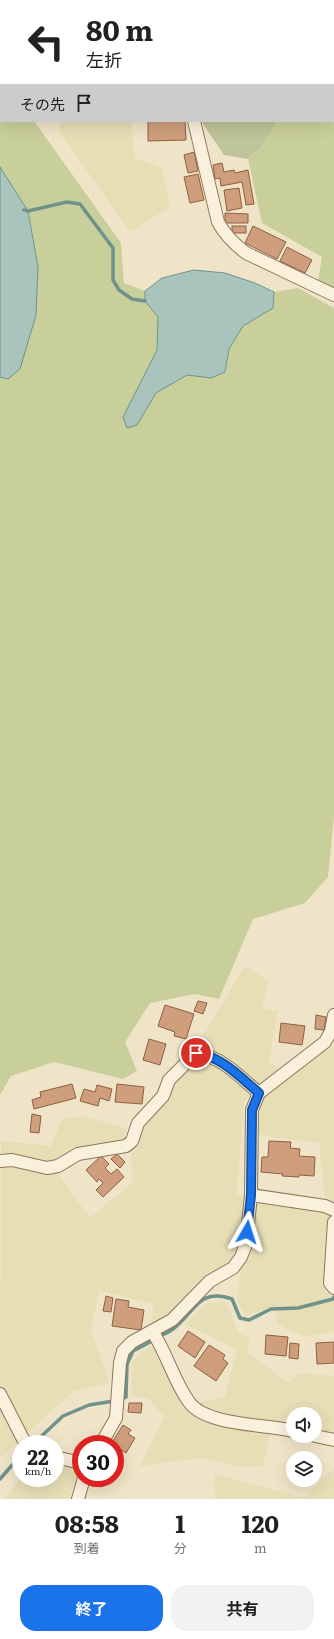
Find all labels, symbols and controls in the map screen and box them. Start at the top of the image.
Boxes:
text: 80 m [86,8,153,50]
icon: left [20,16,72,68]
text: 左折 [86,46,122,73]
text: その先 [20,92,65,115]
icon: arrive [73,92,95,114]
pin [179,1036,213,1070]
icon: arrive [185,1042,207,1064]
position arrow [226,1211,268,1253]
map controls [286,1407,322,1487]
button: sound [286,1407,322,1443]
speed limit sign: 30 [72,1435,124,1487]
text: 22 [27,1441,49,1471]
button: layers [286,1451,322,1487]
text: km/h [25,1463,51,1478]
text: 08:58 [55,1505,119,1540]
text: 1 [175,1505,185,1540]
text: 120 [242,1505,279,1540]
text: 到着 [74,1538,100,1557]
text: 分 [174,1538,187,1557]
text: m [254,1538,267,1557]
button: 終了 [20,1585,163,1631]
button: 共有 [171,1585,314,1631]

